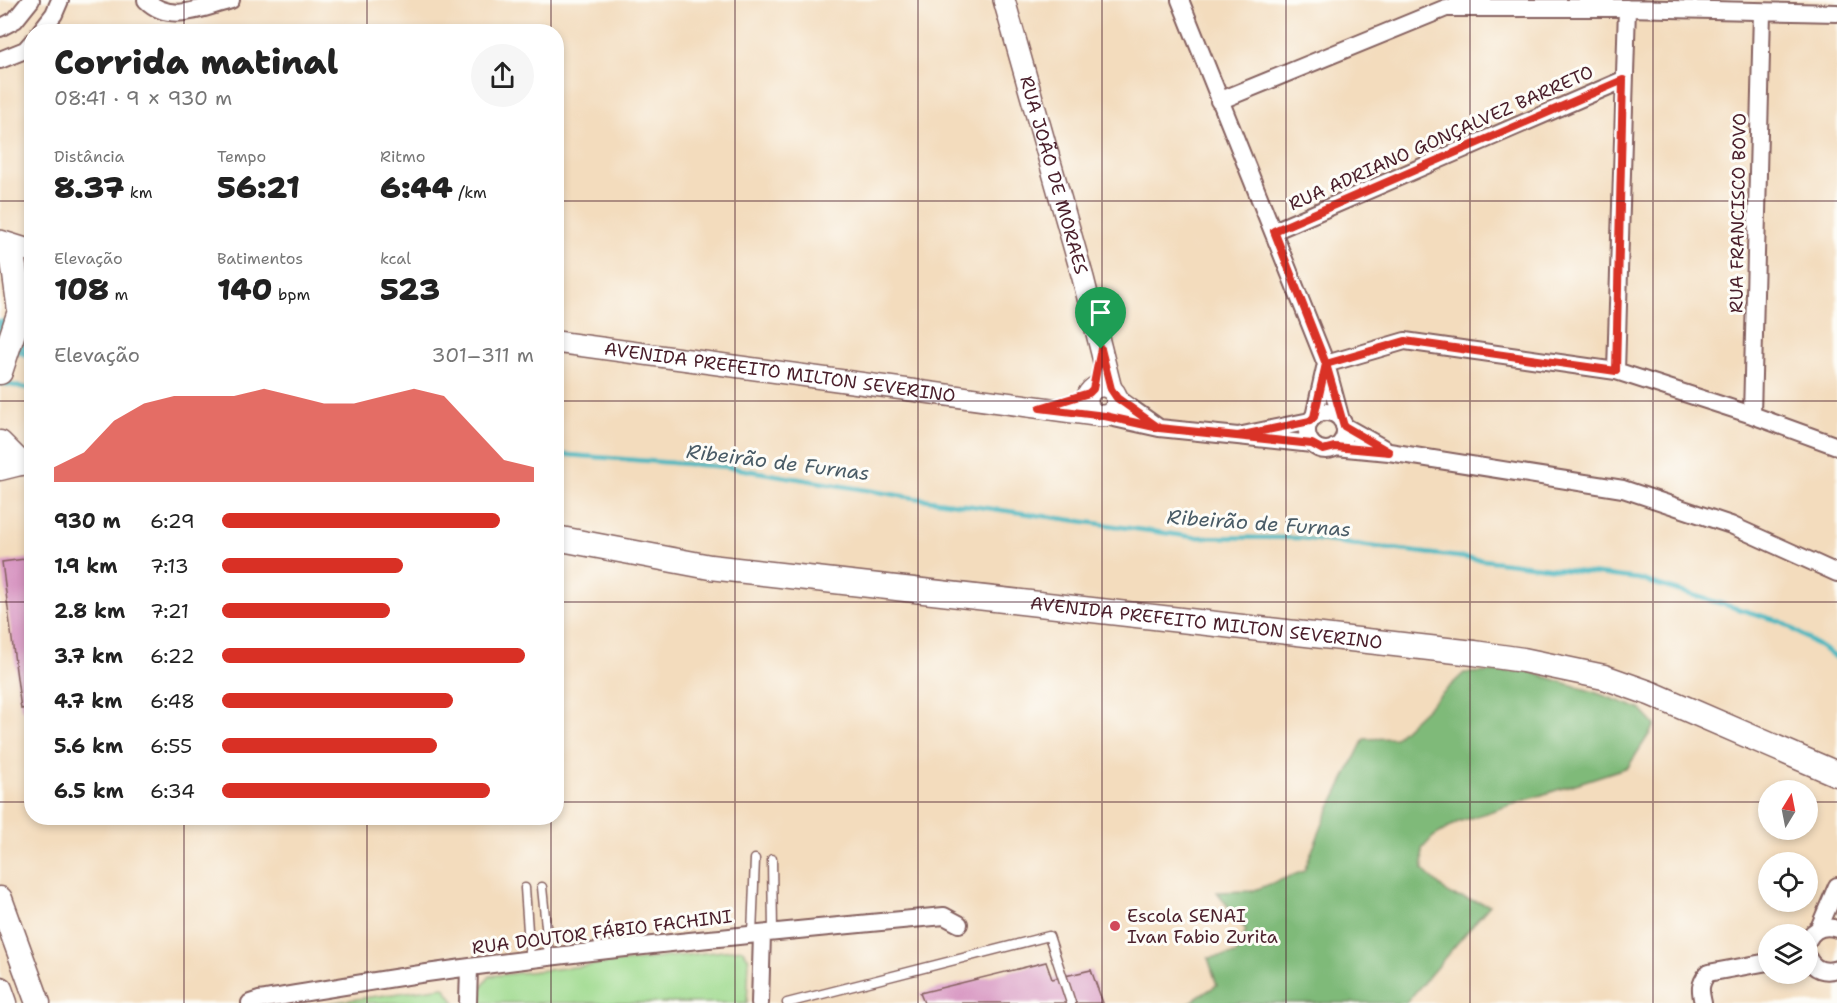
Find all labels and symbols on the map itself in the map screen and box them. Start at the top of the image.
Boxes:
street label: RUA ADRIANO GONÇALVEZ BARRETO [1285,60,1597,216]
street label: RUA JOÃO DE MORAES [1014,73,1093,277]
street label: RUA FRANCISCO BOVO [1724,113,1752,313]
pin [1075,287,1126,349]
street label: AVENIDA PREFEITO MILTON SEVERINO [603,337,957,408]
water label: Ribeirão de Furnas [685,438,871,486]
water label: Ribeirão de Furnas [1166,504,1352,542]
street label: AVENIDA PREFEITO MILTON SEVERINO [1029,591,1384,655]
north arrow [1758,780,1818,840]
street label: RUA DOUTOR FÁBIO FACHINI [471,904,733,960]
place label: Escola SENAI Ivan Fabio Zurita [1127,904,1278,949]
marker: Escola SENAI Ivan Fabio Zurita [1108,919,1122,933]

